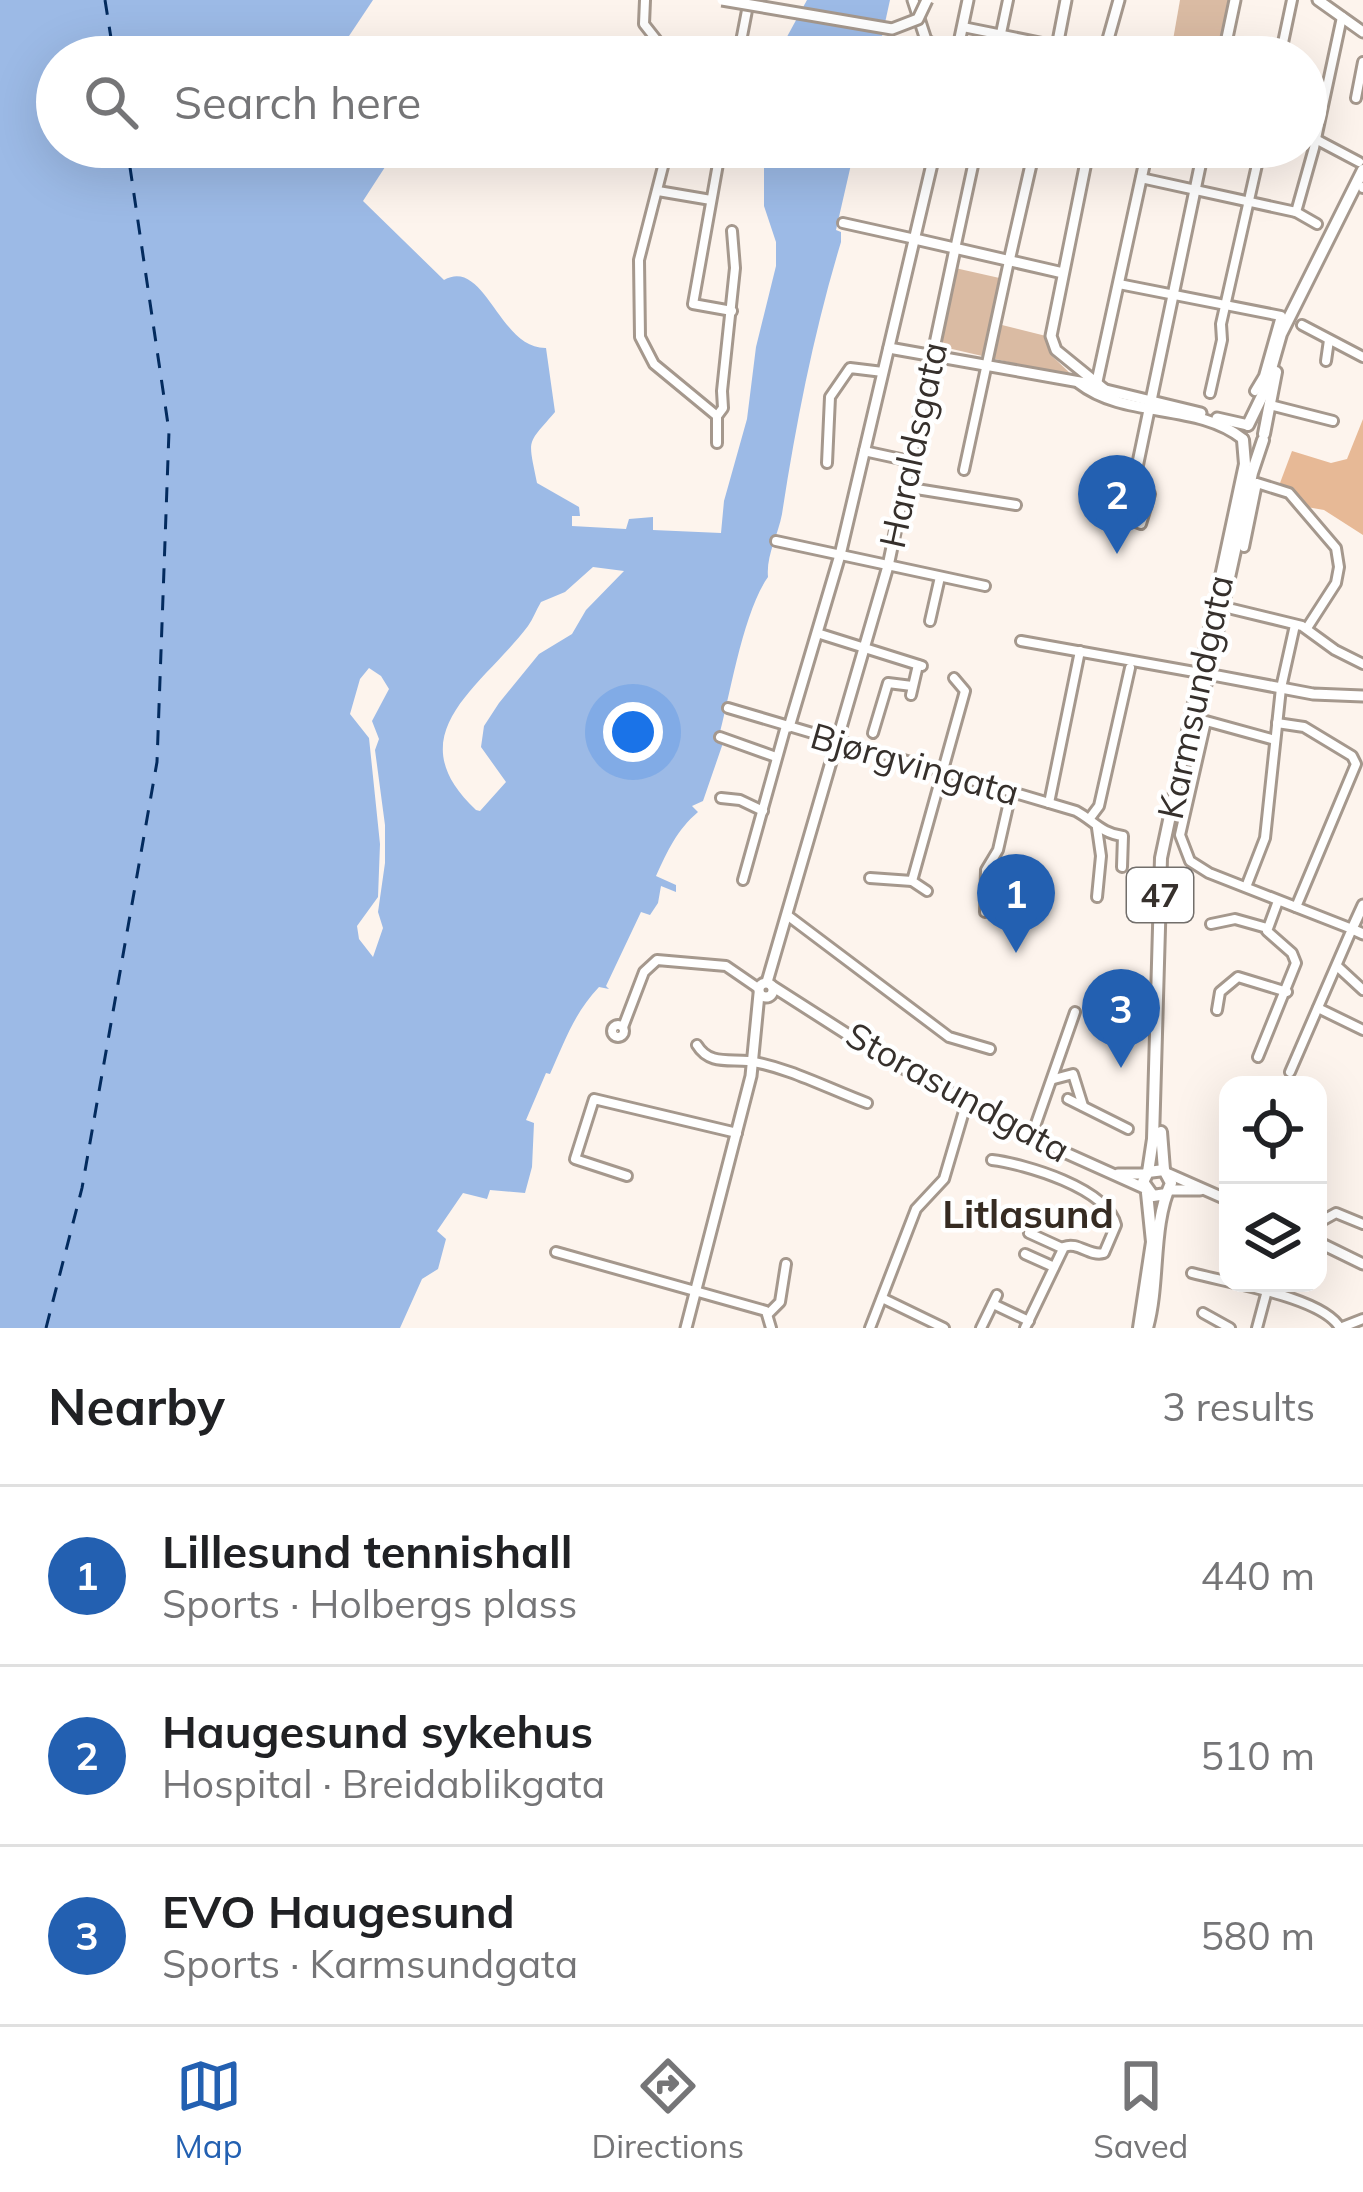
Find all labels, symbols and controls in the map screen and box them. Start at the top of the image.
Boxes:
search box [36,36,1327,168]
icon: search [78,69,144,135]
text: Search here [174,74,421,130]
street label: Haraldsgata [869,338,956,552]
pin: 2 [1078,455,1156,554]
street label: Karmsundgata [1147,571,1242,823]
your location [603,702,663,762]
street label: Bjørgvingata [806,712,1024,815]
pin: 1 [977,854,1055,953]
road number: 47 [1127,868,1193,922]
pin: 3 [1082,969,1160,1068]
street label: Storasundgata [839,1012,1078,1172]
map controls [1219,1076,1327,1292]
button: locate [1219,1076,1327,1184]
button: layers [1219,1184,1327,1292]
district label: Litlasund [942,1189,1114,1238]
text: Nearby [48,1374,225,1438]
text: 3 results [1162,1382,1315,1431]
text: Lillesund tennishall [162,1523,572,1579]
text: 1 [75,1551,99,1600]
text: 440 m [1200,1551,1315,1600]
text: Sports · Holbergs plass [162,1579,577,1628]
text: Haugesund sykehus [162,1703,593,1759]
text: 2 [75,1731,99,1780]
text: 510 m [1200,1731,1315,1780]
text: Hospital · Breidablikgata [162,1759,605,1808]
text: EVO Haugesund [162,1883,515,1939]
text: 3 [75,1911,99,1960]
text: 580 m [1200,1911,1315,1960]
text: Sports · Karmsundgata [162,1939,578,1988]
tab: Map [175,2053,242,2166]
tab: Directions [592,2053,744,2166]
tab: Saved [1093,2053,1188,2166]

